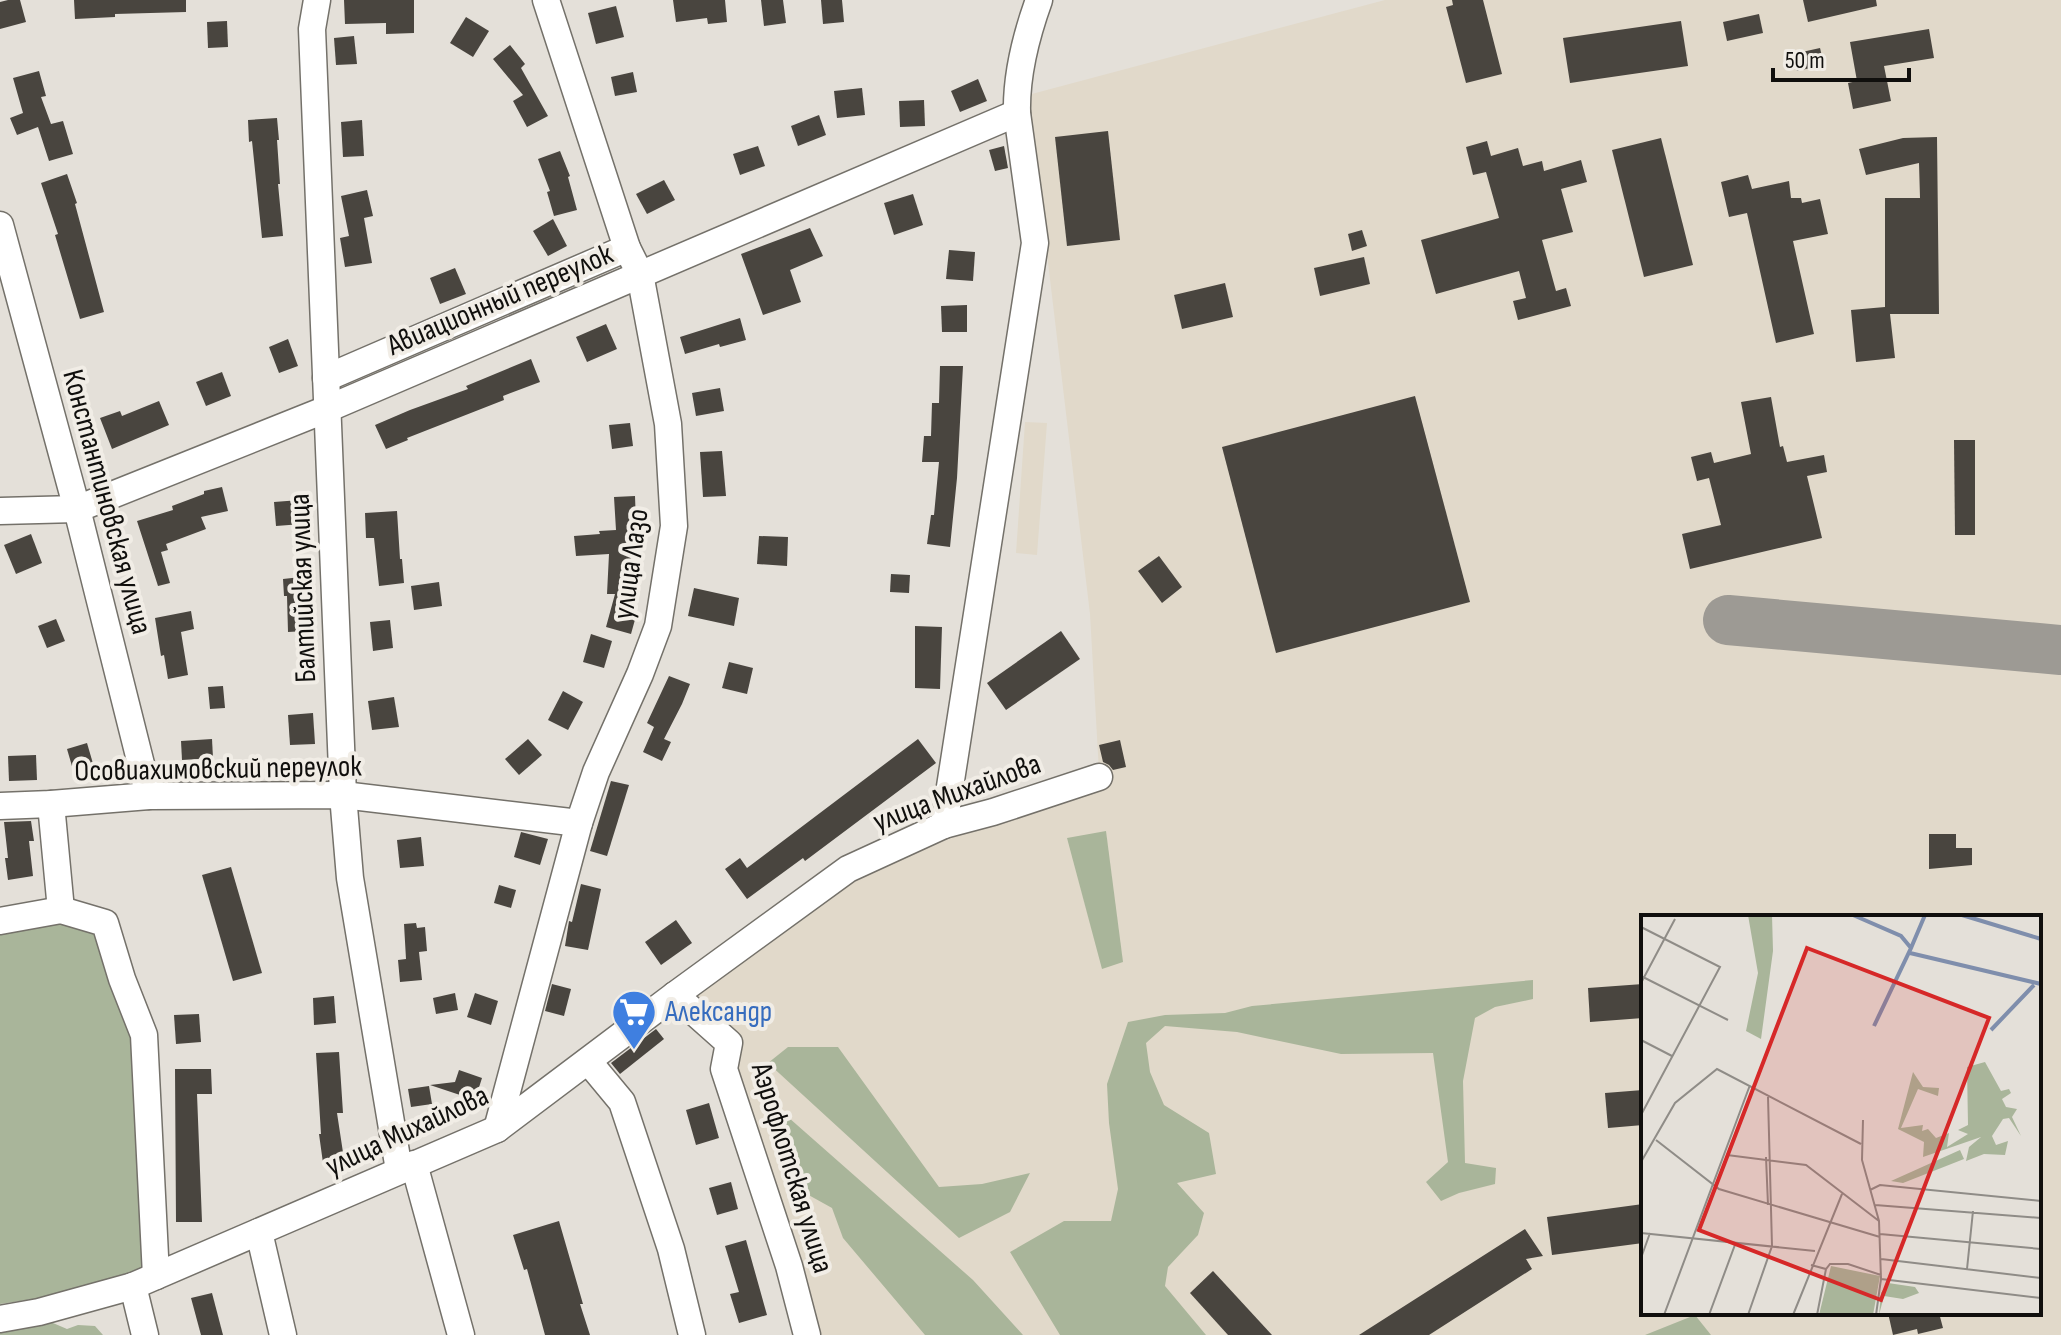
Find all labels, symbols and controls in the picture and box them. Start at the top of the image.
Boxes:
scale bar [1773,32,1909,82]
text: 50 m [1785,46,1825,75]
street label: Авиационный переулок [381,236,619,364]
street label: Константиновская улица [54,366,160,638]
street label: Балтийская улица [282,493,324,683]
street label: улица Лазо [605,506,657,622]
street label: улица Михайлова [868,746,1046,840]
street label: Осовиахимовский переулок [74,748,363,790]
inset map [1641,915,2041,1315]
supermarket icon: Александр [610,988,658,1051]
place label: Александр [664,994,772,1030]
street label: Аэрофлотская улица [743,1058,841,1277]
street label: улица Михайлова [320,1078,494,1184]

